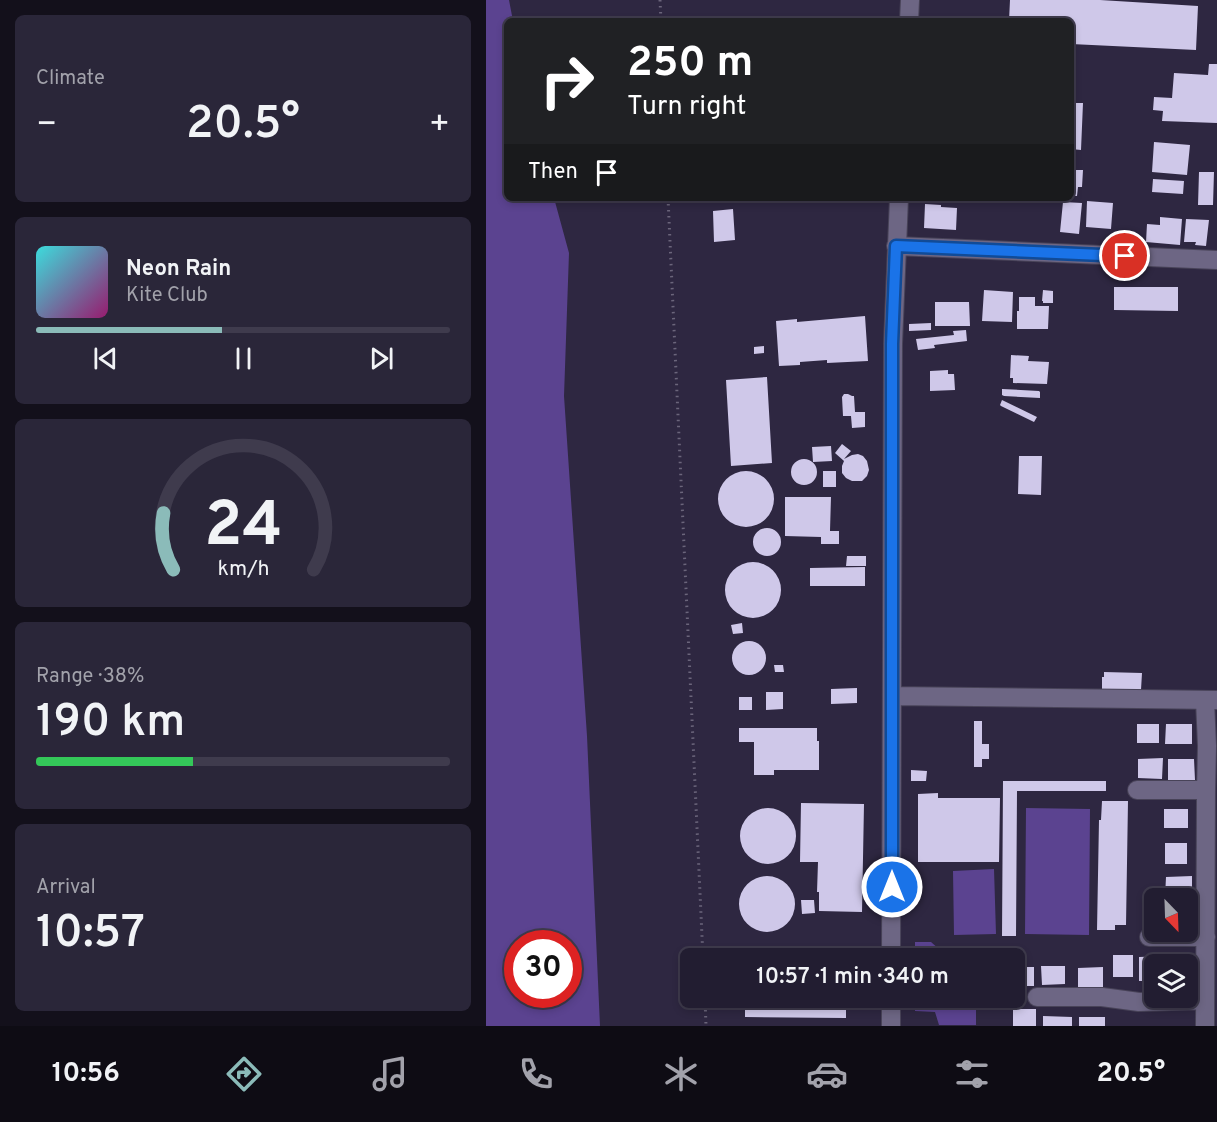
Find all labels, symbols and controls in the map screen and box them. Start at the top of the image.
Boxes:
text: 250 m [627,38,753,91]
icon: right [528,42,606,120]
text: Climate [36,66,105,92]
text: Turn right [627,90,746,124]
text: 20.5° [186,97,300,154]
text: − [36,105,57,147]
text: + [429,105,450,147]
icon: arrive [590,156,623,189]
text: Then [528,159,578,186]
pin [1099,230,1150,281]
icon: arrive [1108,239,1141,272]
text: Neon Rain [126,256,231,283]
text: Kite Club [126,283,208,309]
icon: previous [89,342,122,375]
icon: pause [227,342,260,375]
icon: next [365,342,398,375]
text: 24 [204,489,282,568]
text: km/h [217,556,269,583]
text: Range · 38% [36,664,144,690]
text: 190 km [36,695,185,752]
position arrow [860,855,924,919]
text: Arrival [36,875,96,901]
north arrow [1144,888,1198,942]
map controls [1144,888,1198,1008]
text: 10:57 [36,906,145,963]
speed limit sign: 30 [504,930,582,1008]
button: layers [1144,954,1198,1008]
text: 10:57 · 1 min · 340 m [756,964,949,991]
icon: directions [223,1053,265,1095]
icon: music [369,1053,411,1095]
icon: phone [515,1053,557,1095]
icon: climate [660,1053,702,1095]
icon: car [806,1053,848,1095]
icon: filters [951,1053,993,1095]
text: 10:56 [52,1057,120,1091]
text: 20.5° [1097,1057,1165,1091]

